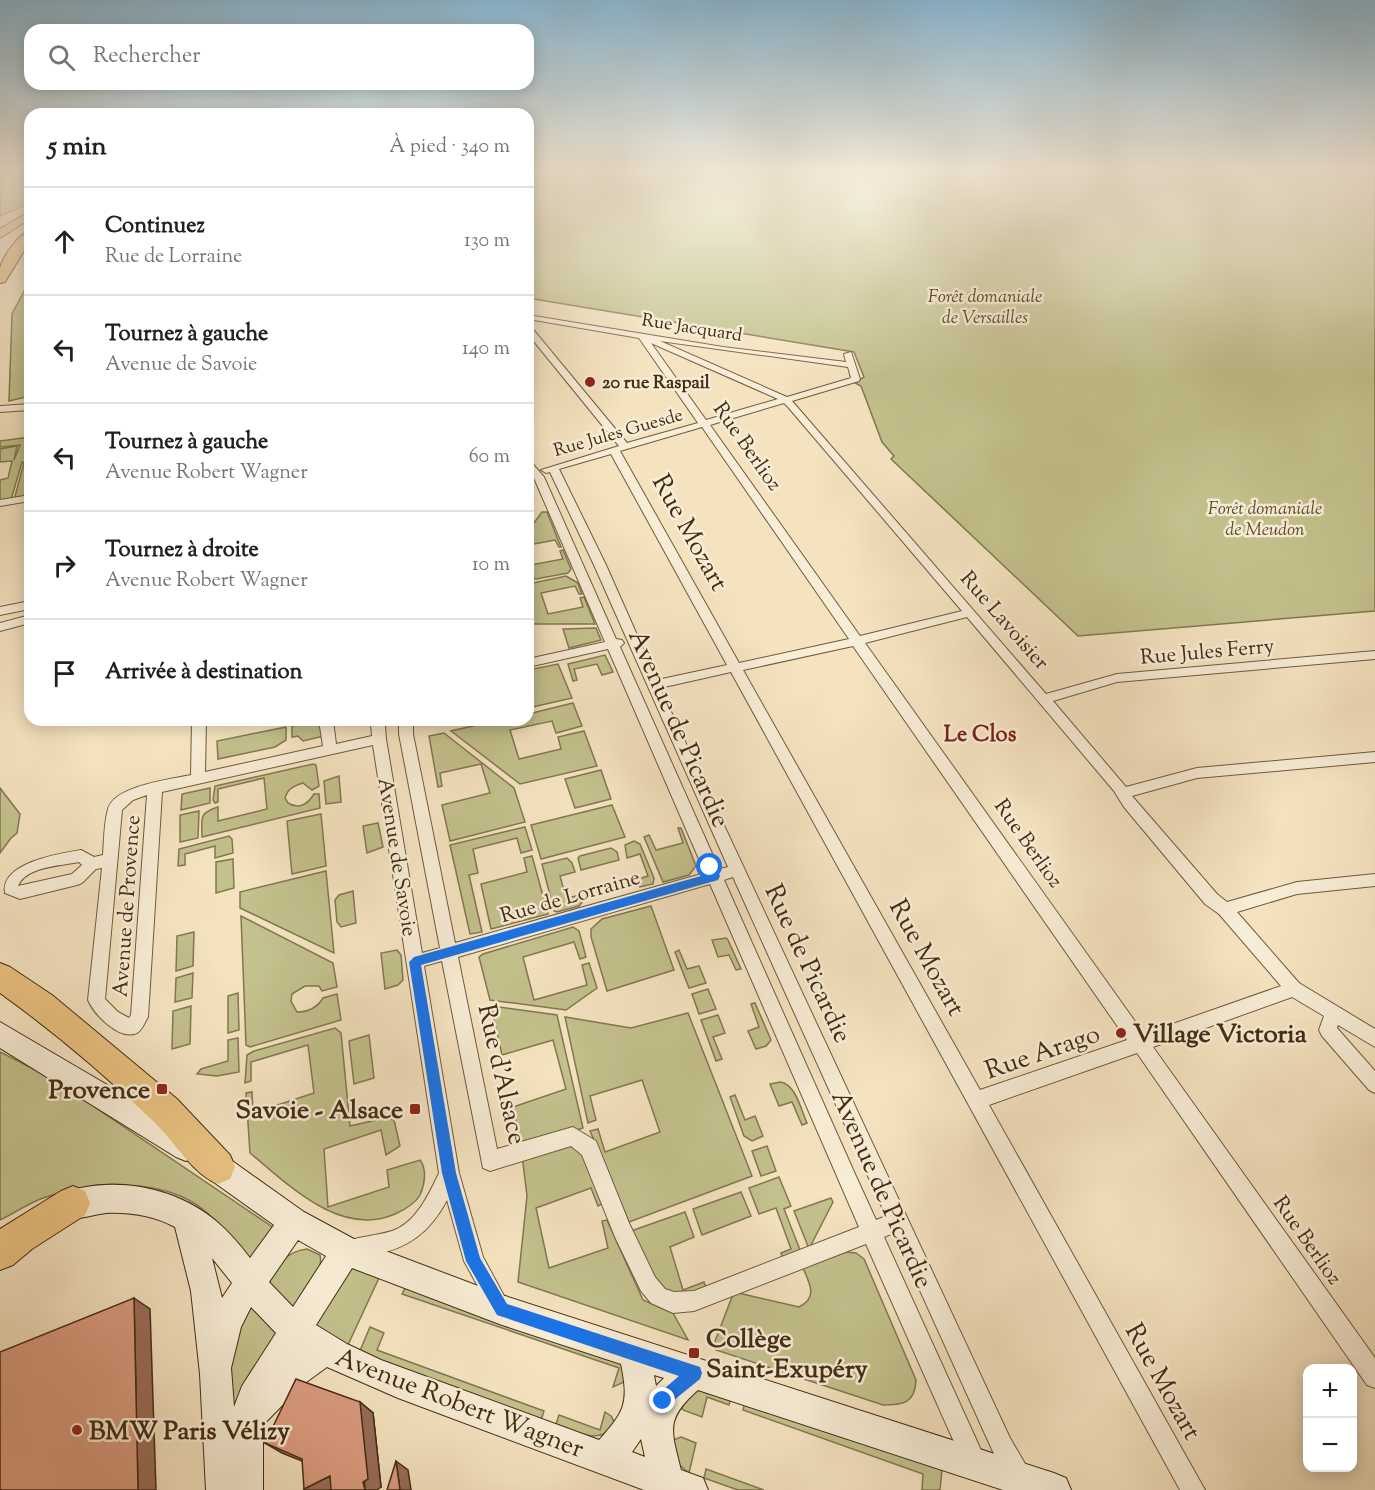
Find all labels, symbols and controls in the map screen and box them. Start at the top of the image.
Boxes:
search box [24,24,534,90]
icon: search [45,41,78,74]
text: Rechercher [93,41,200,73]
text: 5 min [48,129,107,166]
text: À pied · 340 m [389,133,510,162]
text: Continuez [105,211,205,243]
icon: ahead [48,225,81,258]
text: 130 m [464,227,510,256]
text: Rue de Lorraine [105,243,242,272]
park label: Forêt domaniale de Versailles [928,285,1042,332]
street label: Rue Jacquard [639,308,744,350]
text: Tournez à gauche [105,319,268,351]
icon: left [48,333,81,366]
text: 140 m [462,335,510,364]
text: Avenue de Savoie [105,351,257,380]
place label: 20 rue Raspail [602,371,711,397]
marker: 20 rue Raspail [583,375,597,389]
street label: Rue Berlioz [705,396,788,498]
street label: Rue Jules Guesde [551,403,686,465]
text: Tournez à gauche [105,427,268,459]
icon: left [48,441,81,474]
text: 60 m [469,443,510,472]
text: Avenue Robert Wagner [105,459,308,488]
street label: Rue Mozart [642,468,736,598]
park label: Forêt domaniale de Meudon [1208,497,1322,544]
text: Tournez à droite [105,535,259,567]
icon: right [48,549,81,582]
text: 10 m [472,551,510,580]
street label: Rue Lavoisier [952,565,1055,677]
text: Avenue Robert Wagner [105,567,308,596]
street label: Avenue de Picardie [617,624,738,834]
street label: Rue Jules Ferry [1139,632,1276,674]
icon: arrive [48,657,81,690]
text: Arrivée à destination [105,657,302,689]
district label: Le Clos [944,720,1017,752]
street label: Avenue de Savoie [369,776,423,939]
street label: Rue Berlioz [986,793,1069,895]
street label: Avenue de Provence [107,814,149,998]
route start [696,853,722,879]
street label: Rue de Lorraine [497,864,644,932]
street label: Rue de Picardie [754,879,860,1050]
street label: Rue Mozart [879,893,973,1023]
street label: Rue d'Alsace [466,1001,535,1148]
street label: Rue Arago [980,1016,1105,1090]
place label: Village Victoria [1133,1017,1307,1054]
marker: Village Victoria [1114,1026,1128,1040]
place label: Provence [49,1073,150,1110]
marker: Provence [155,1082,169,1096]
street label: Avenue de Picardie [820,1085,941,1295]
place label: Savoie - Alsace [235,1093,403,1130]
marker: Savoie - Alsace [408,1102,422,1116]
street label: Rue Berlioz [1265,1190,1348,1292]
street label: Rue Mozart [1115,1317,1209,1447]
place label: Collège Saint-Exupéry [706,1322,868,1389]
street label: Avenue Robert Wagner [330,1340,589,1469]
marker: Collège Saint-Exupéry [687,1346,701,1360]
map controls [1303,1364,1357,1472]
button: + [1303,1364,1357,1418]
route end [649,1387,675,1413]
place label: BMW Paris Vélizy [89,1414,290,1451]
button: − [1303,1418,1357,1472]
marker: BMW Paris Vélizy [70,1423,84,1437]

